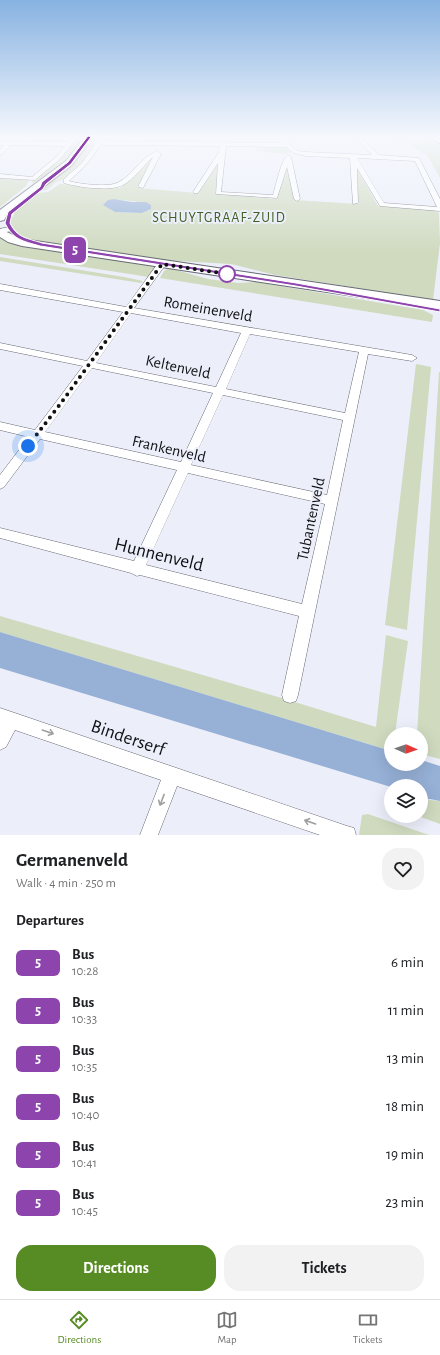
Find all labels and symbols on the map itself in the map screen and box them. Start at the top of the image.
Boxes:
district label: SCHUYTGRAAF-ZUID [152,211,286,225]
line badge: 5 [62,237,88,263]
unlabelled marker [218,265,236,283]
street label: Romeinenveld [162,293,254,325]
street label: Keltenveld [144,352,212,382]
street label: Frankenveld [130,433,208,465]
your location [18,436,38,456]
street label: Tubantenveld [294,476,328,562]
street label: Hunnenveld [113,535,206,575]
street label: Binderserf [88,716,169,760]
north arrow [384,727,428,771]
one-way arrow [41,729,53,737]
one-way arrow [158,794,166,806]
one-way arrow [304,818,316,826]

